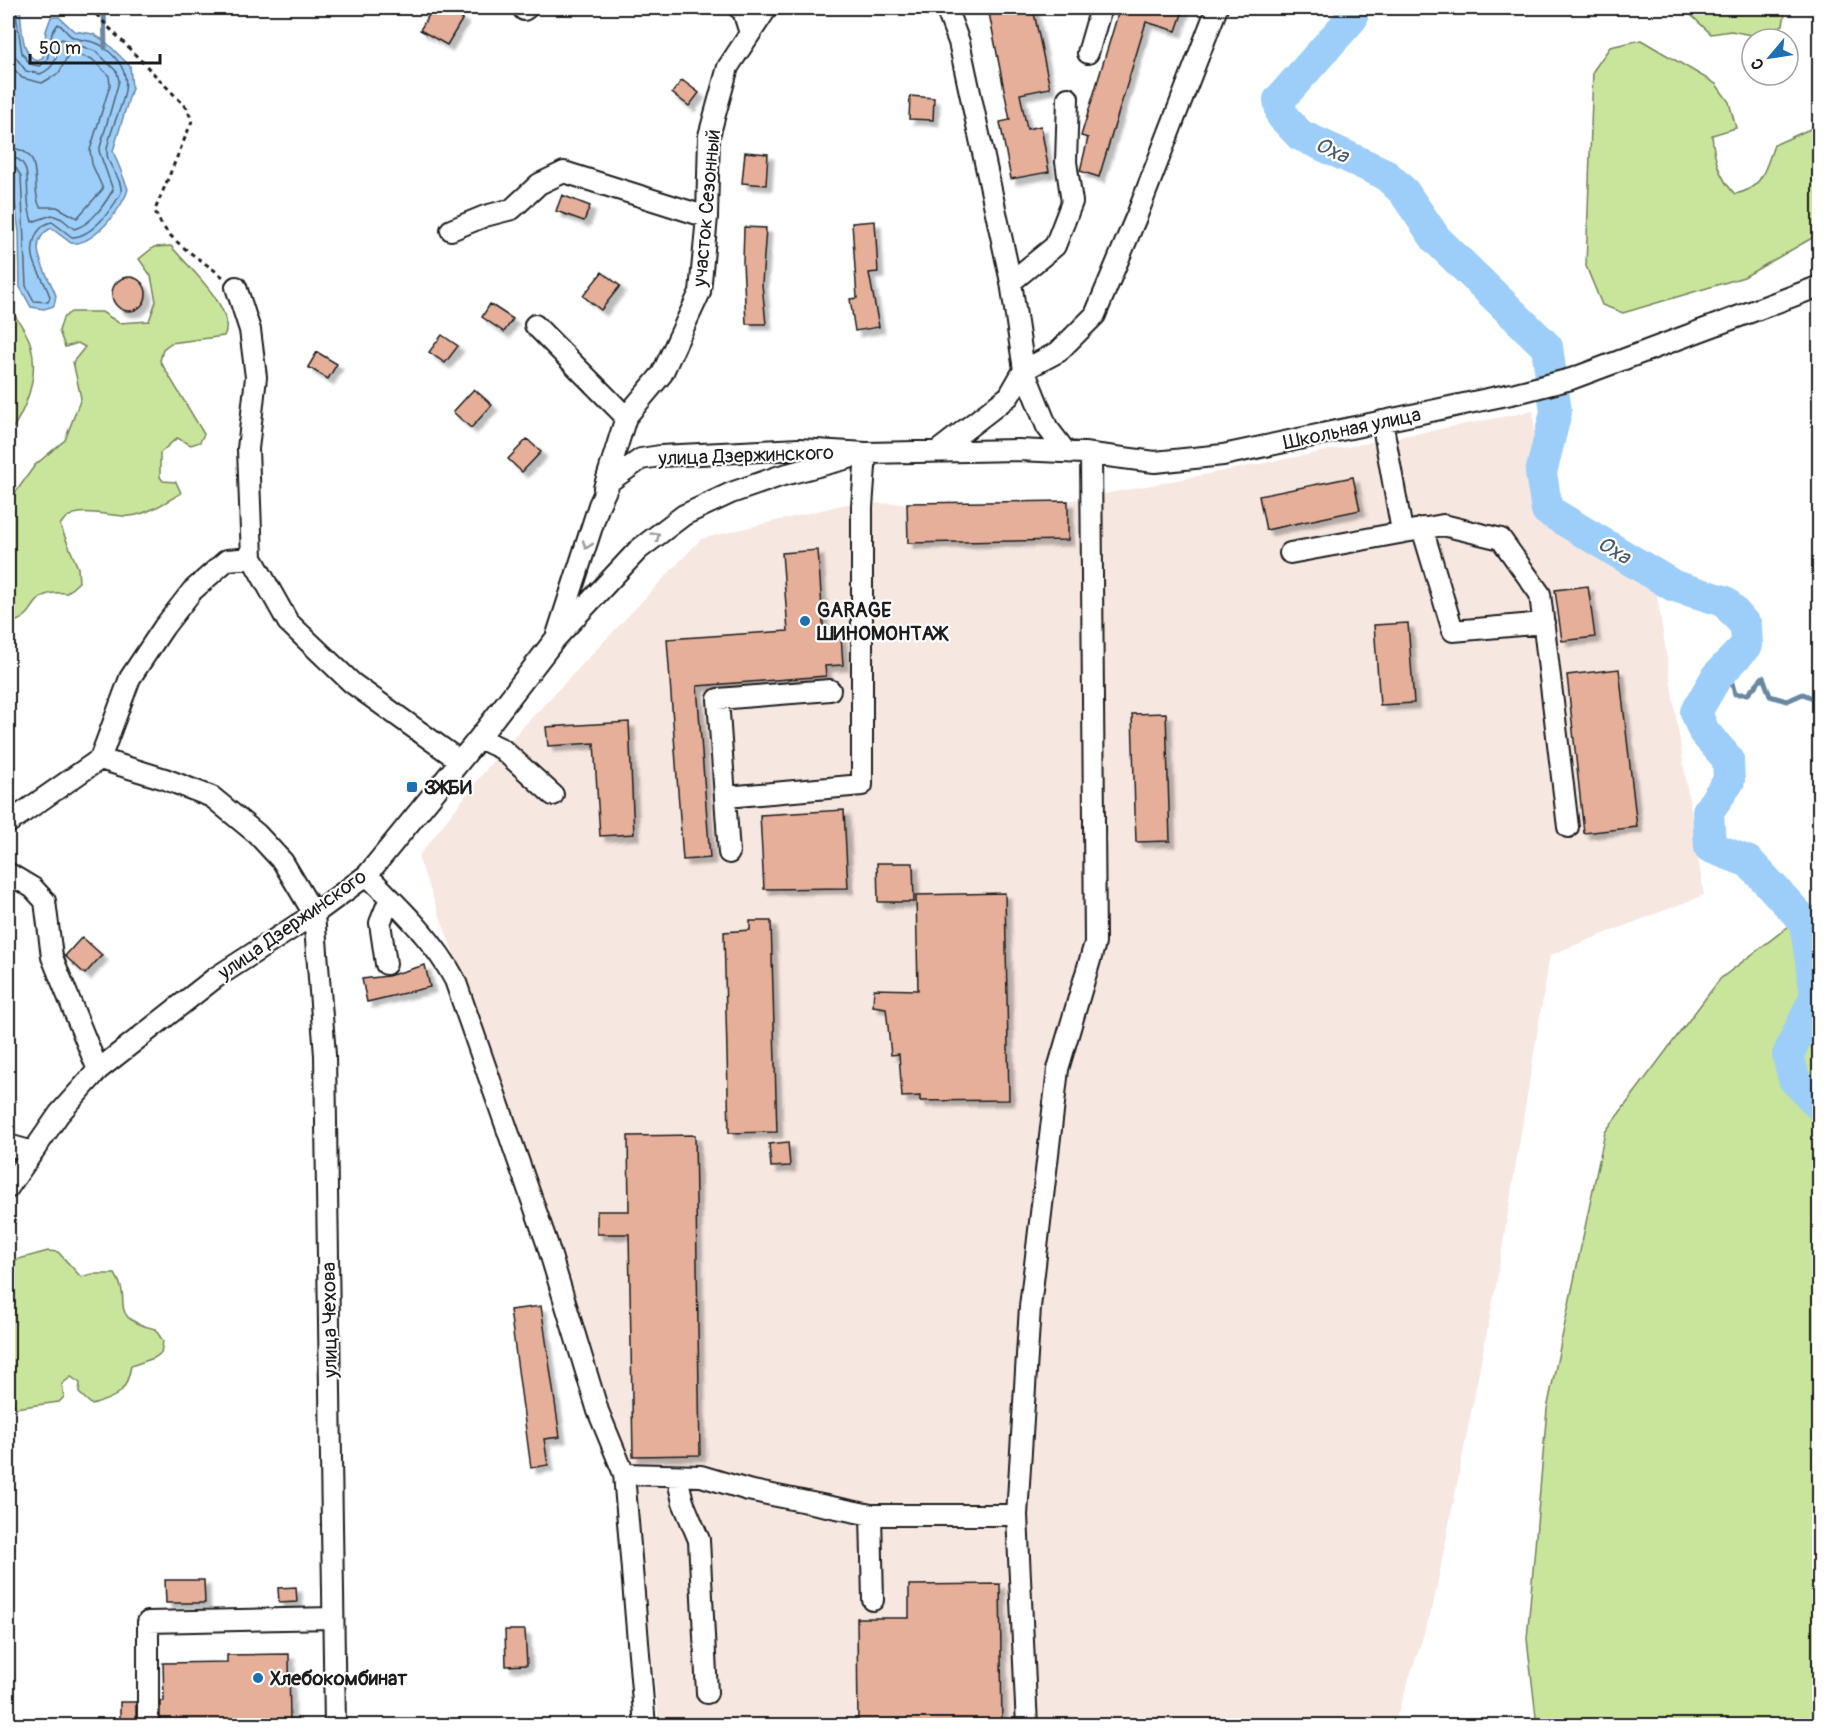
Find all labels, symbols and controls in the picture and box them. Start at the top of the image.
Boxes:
scale bar [30,27,160,65]
north arrow [1740,27,1800,87]
text: 50 m [39,37,81,60]
text: С [1747,55,1769,73]
street label: участок Сезонный [687,128,726,289]
water label: Оха [1311,131,1354,170]
street label: Школьная улица [1281,402,1423,455]
street label: улица Дзержинского [657,440,834,471]
water label: Оха [1592,530,1636,571]
one-way arrow [649,533,660,544]
one-way arrow [582,539,594,550]
place label: GARAGE ШИНОМОНТАЖ [816,598,950,646]
marker: GARAGE ШИНОМОНТАЖ [798,614,812,628]
place label: ЗЖБИ [424,775,472,800]
marker: ЗЖБИ [405,780,419,794]
street label: улица Дзержинского [212,864,372,986]
street label: улица Чехова [316,1262,343,1379]
place label: Хлебокомбинат [270,1666,408,1691]
marker: Хлебокомбинат [251,1671,265,1685]

